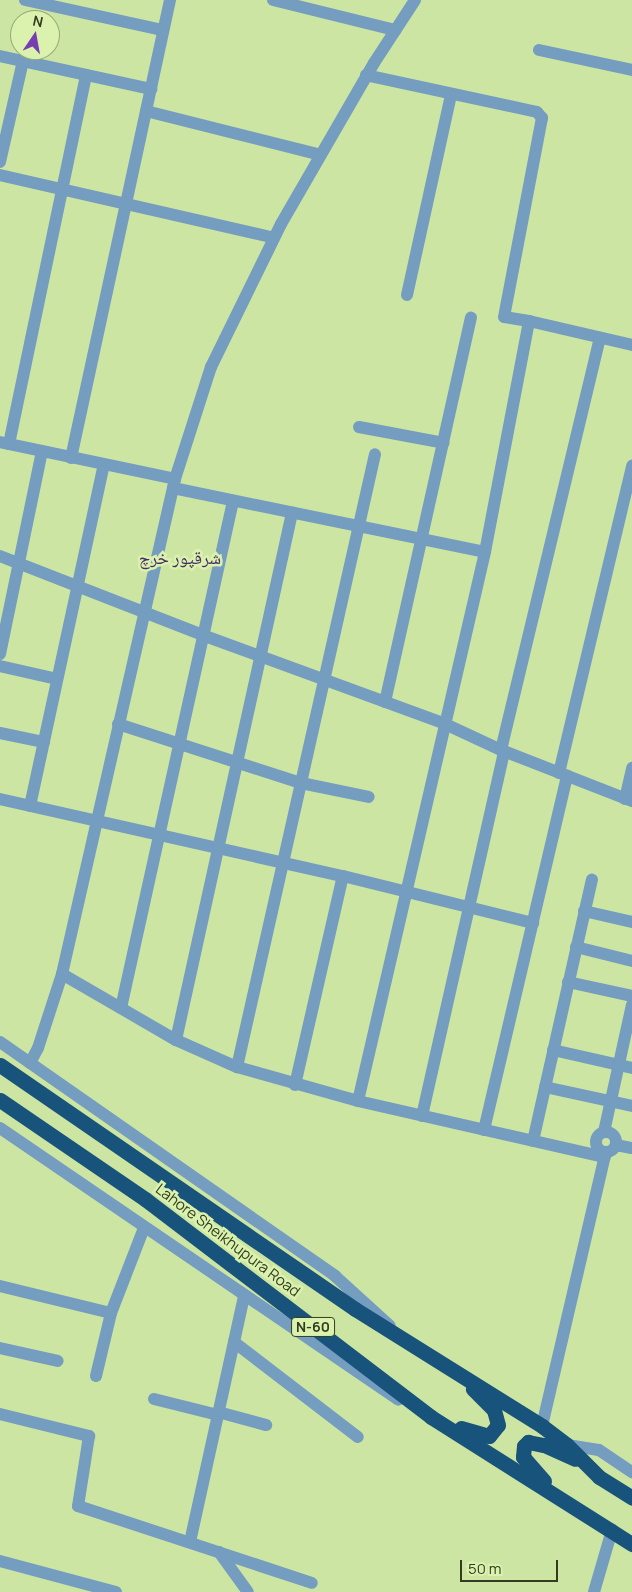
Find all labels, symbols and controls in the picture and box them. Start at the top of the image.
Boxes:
north arrow [10,10,60,60]
text: N [31,10,45,31]
district label: شرقپور خرچ [139,546,221,568]
street label: Lahore Sheikhupura Road [152,1180,304,1300]
road number: N-60 [290,1315,336,1338]
scale bar [462,1550,560,1582]
text: 50 m [468,1558,502,1579]

